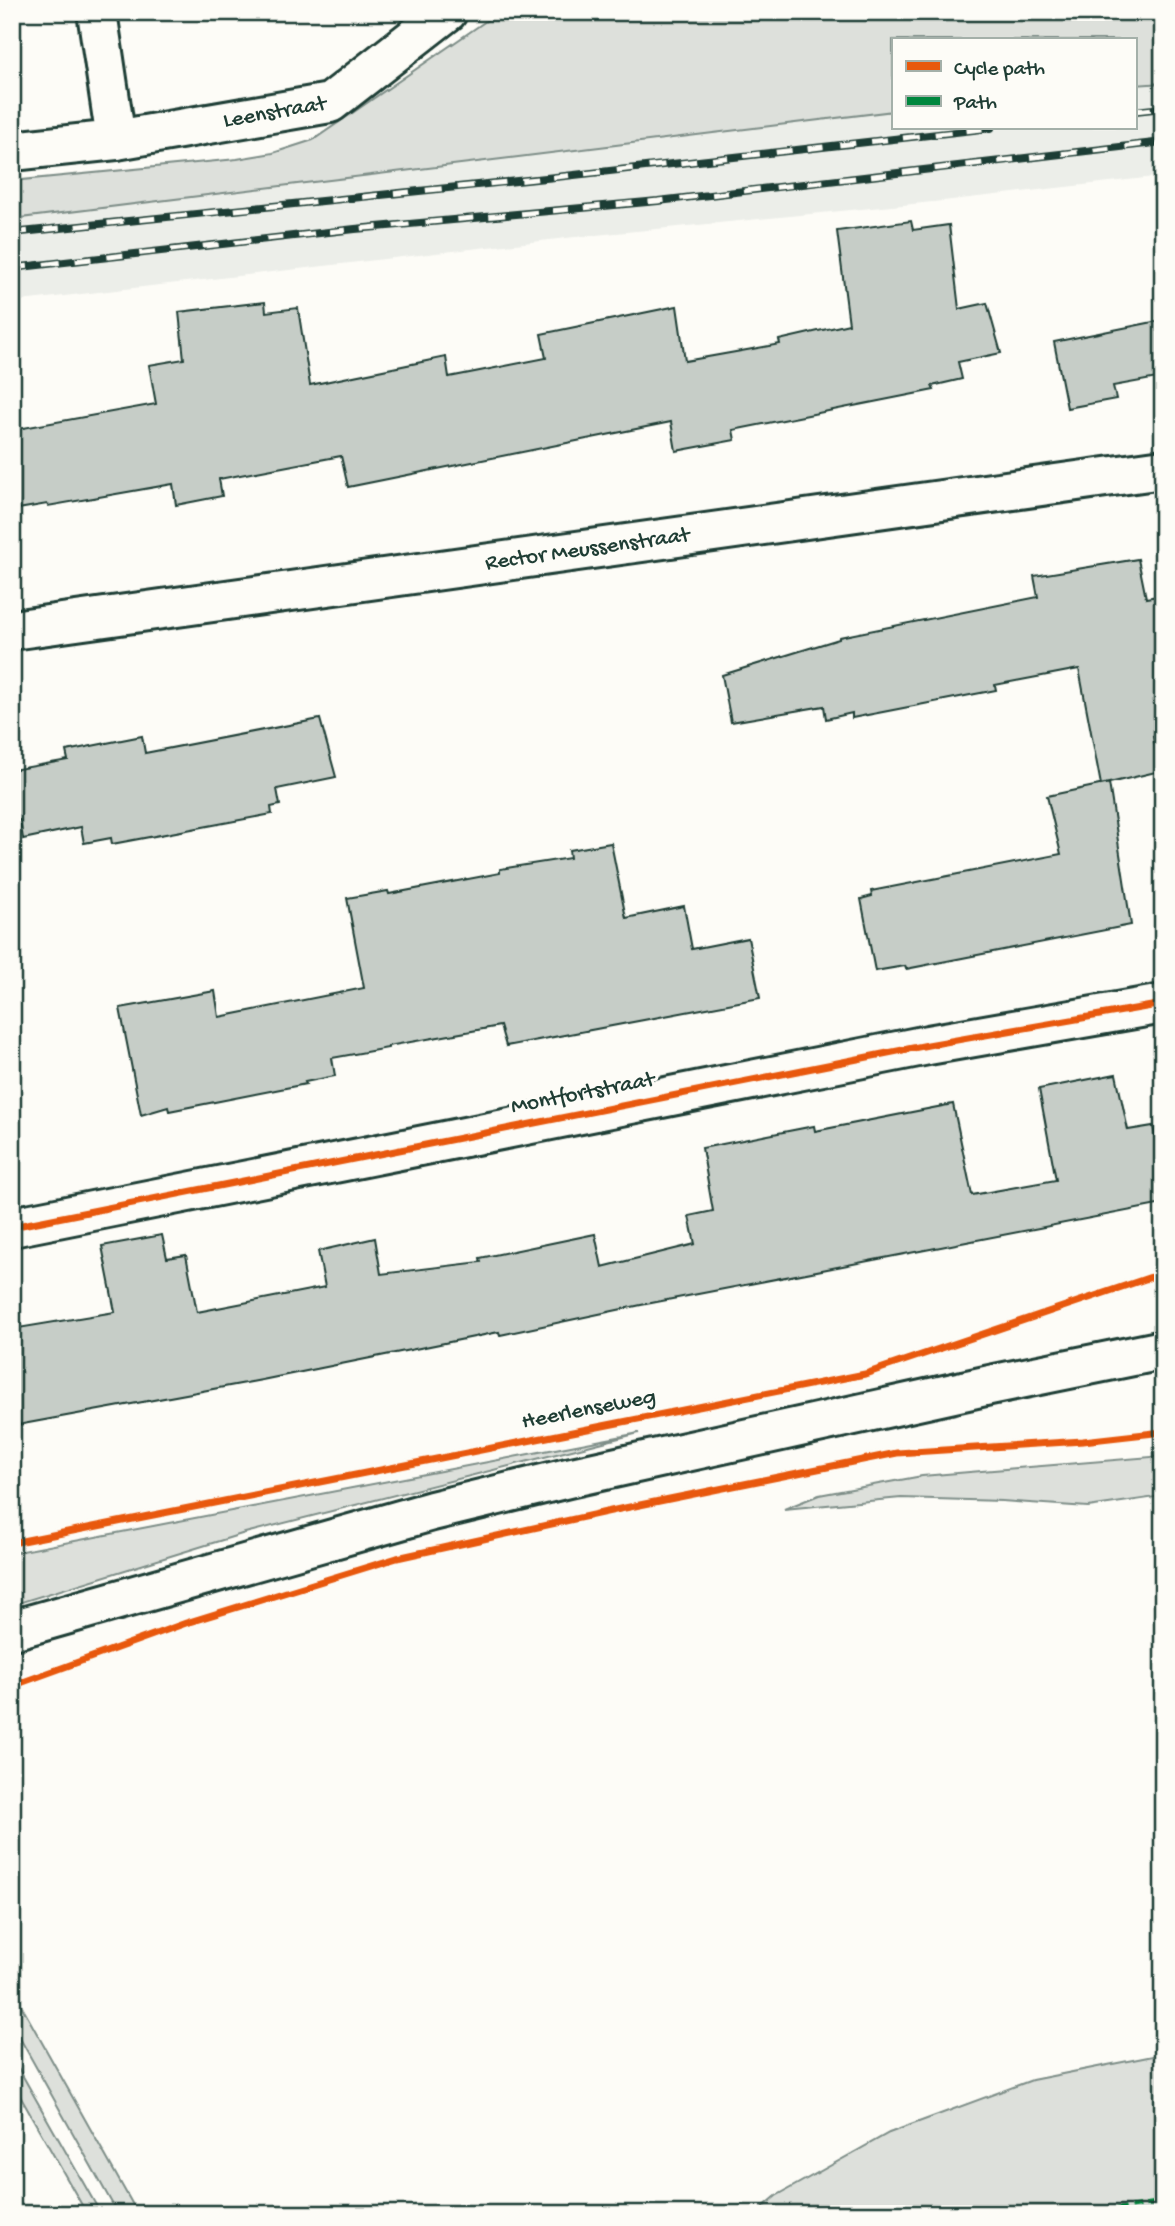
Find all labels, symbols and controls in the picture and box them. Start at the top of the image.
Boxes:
legend [892,38,1136,130]
text: Cycle path [954,58,1045,83]
street label: Leenstraat [221,90,330,135]
text: Path [953,92,997,117]
street label: Rector Meussenstraat [483,522,693,577]
street label: Montfortstraat [509,1067,659,1121]
street label: Heerlenseweg [520,1384,658,1436]

